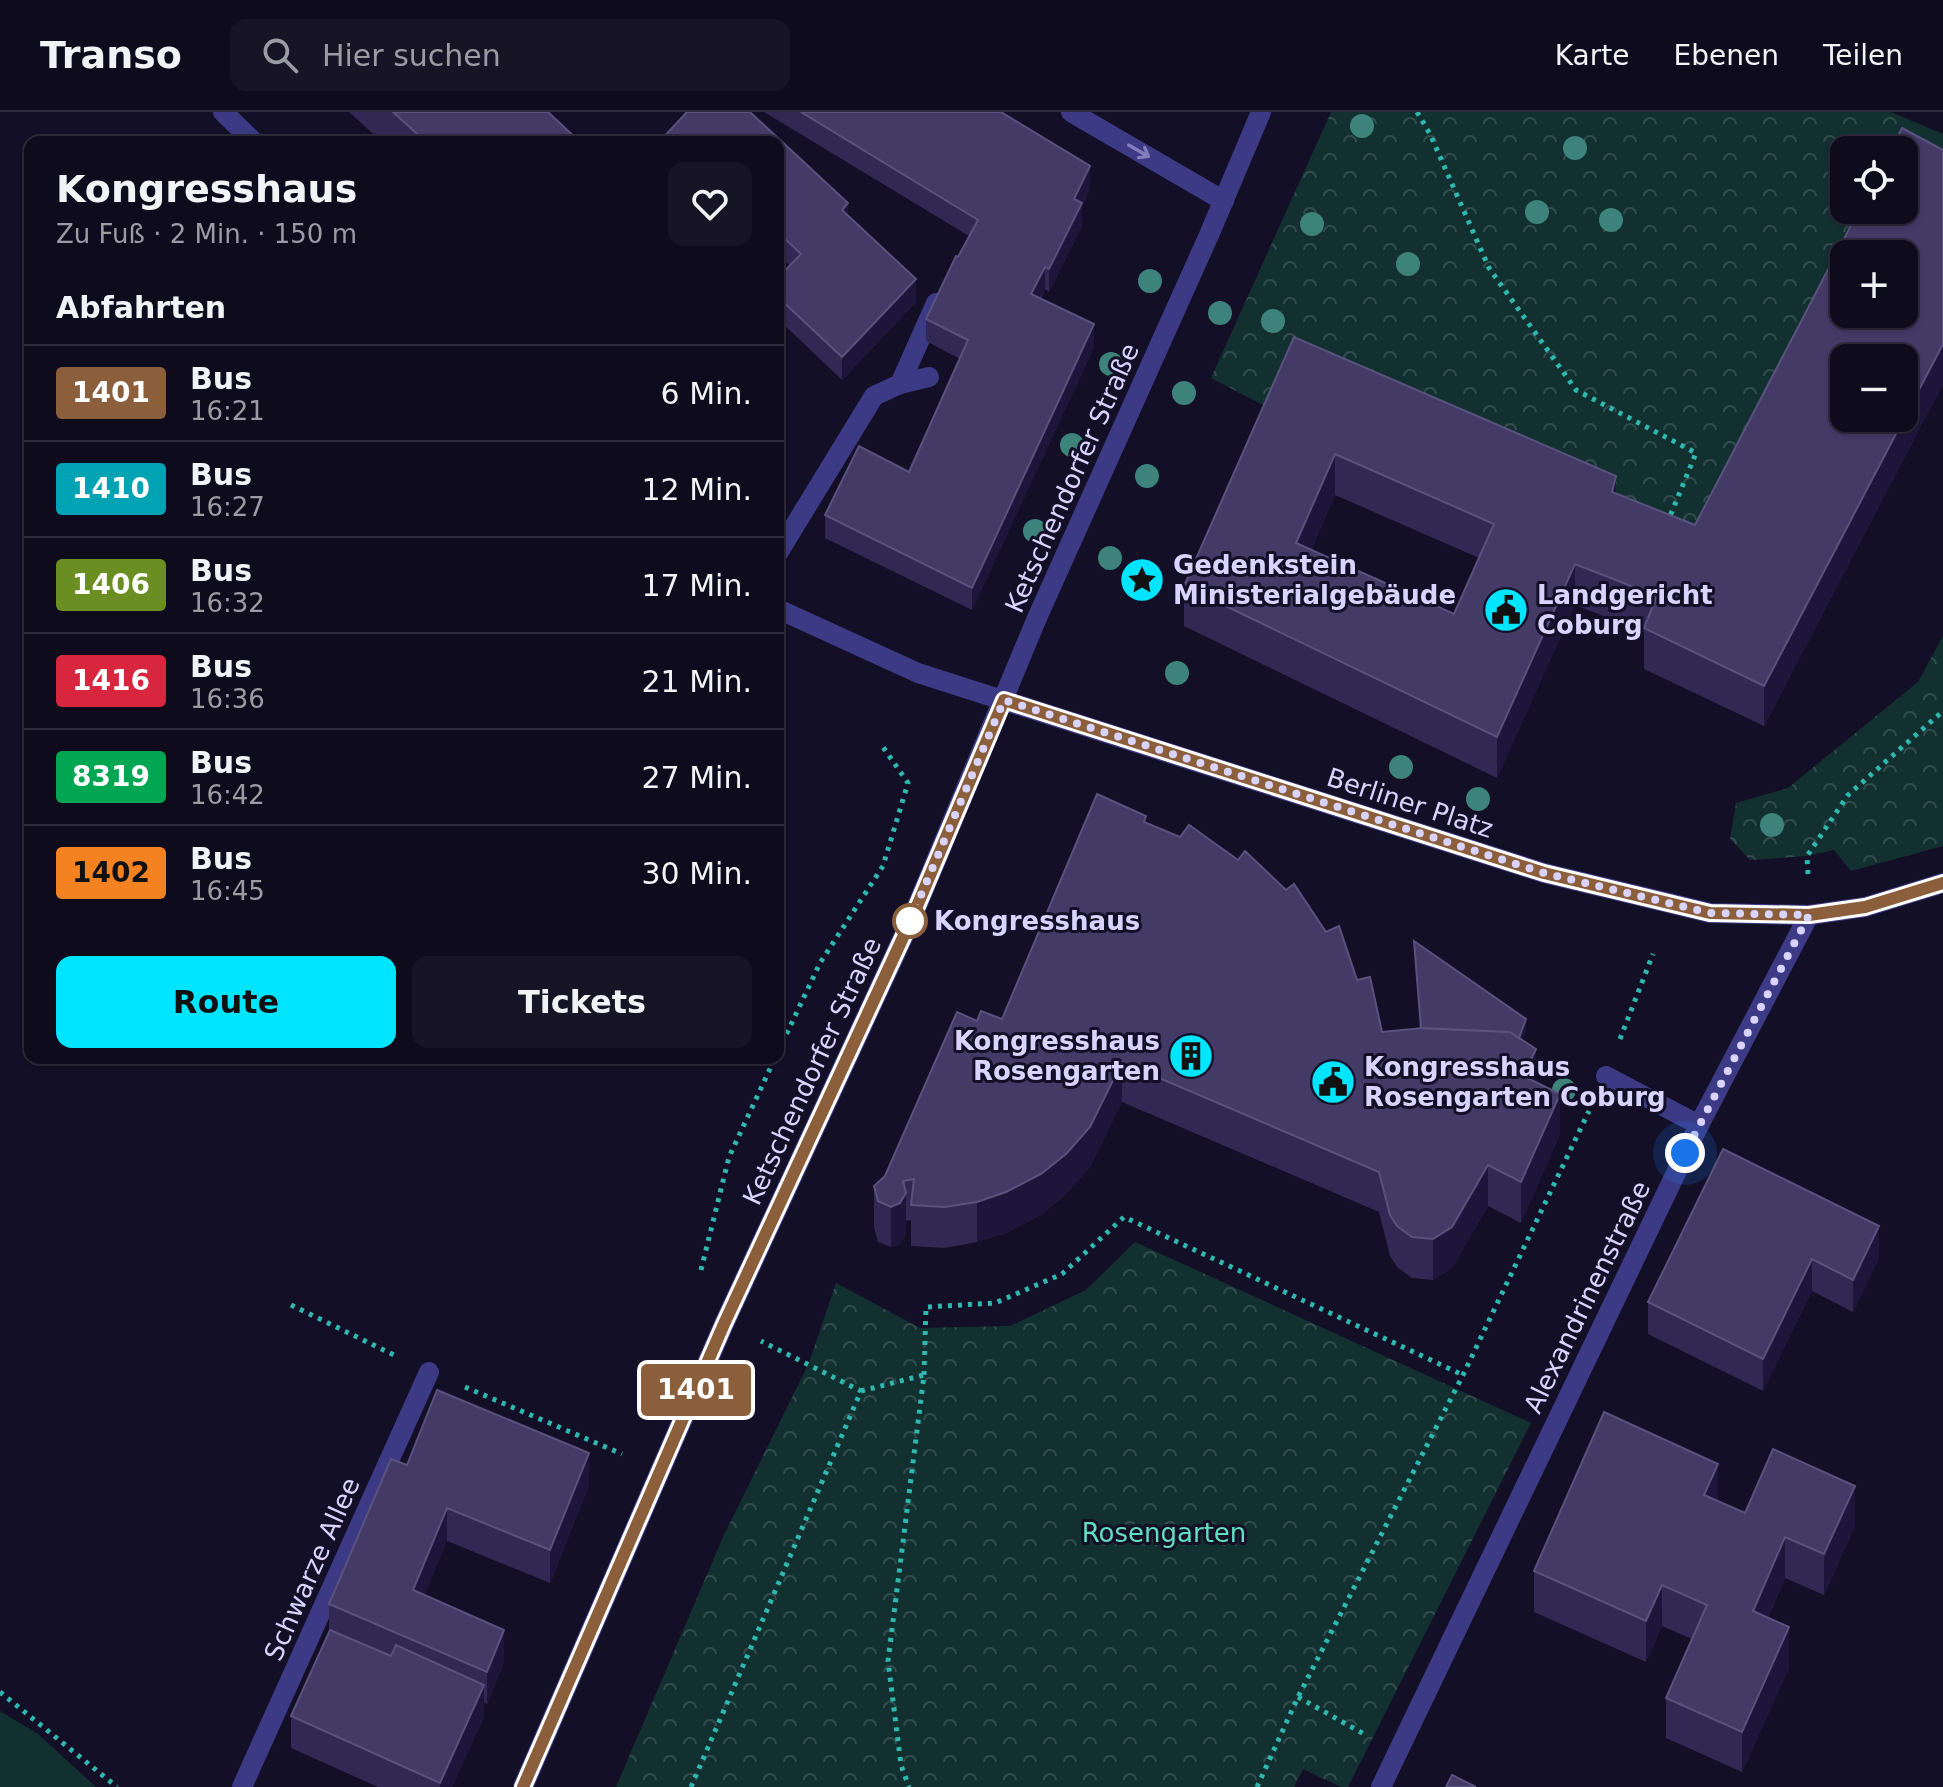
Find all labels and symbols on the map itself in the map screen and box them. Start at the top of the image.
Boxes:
one-way arrow [1127,143,1150,159]
street label: Ketschendorfer Straße [999,339,1145,617]
place label: Gedenkstein Ministerialgebäude [1173,550,1456,610]
place icon: Gedenkstein Ministerialgebäude [1118,556,1166,604]
place label: Landgericht Coburg [1537,580,1713,640]
public building icon: Landgericht Coburg [1482,586,1530,634]
street label: Berliner Platz [1323,762,1497,844]
marker: Kongresshaus [893,904,927,938]
place label: Kongresshaus [934,906,1140,936]
street label: Ketschendorfer Straße [737,933,887,1209]
place label: Kongresshaus Rosengarten [954,1026,1160,1086]
building icon: Kongresshaus Rosengarten [1167,1032,1215,1080]
place label: Kongresshaus Rosengarten Coburg [1364,1052,1666,1112]
public building icon: Kongresshaus Rosengarten Coburg [1309,1058,1357,1106]
your location [1665,1133,1705,1173]
street label: Alexandrinenstraße [1518,1176,1656,1418]
line badge: 1401 [640,1364,752,1416]
street label: Schwarze Allee [258,1473,366,1665]
park label: Rosengarten [1082,1518,1246,1548]

